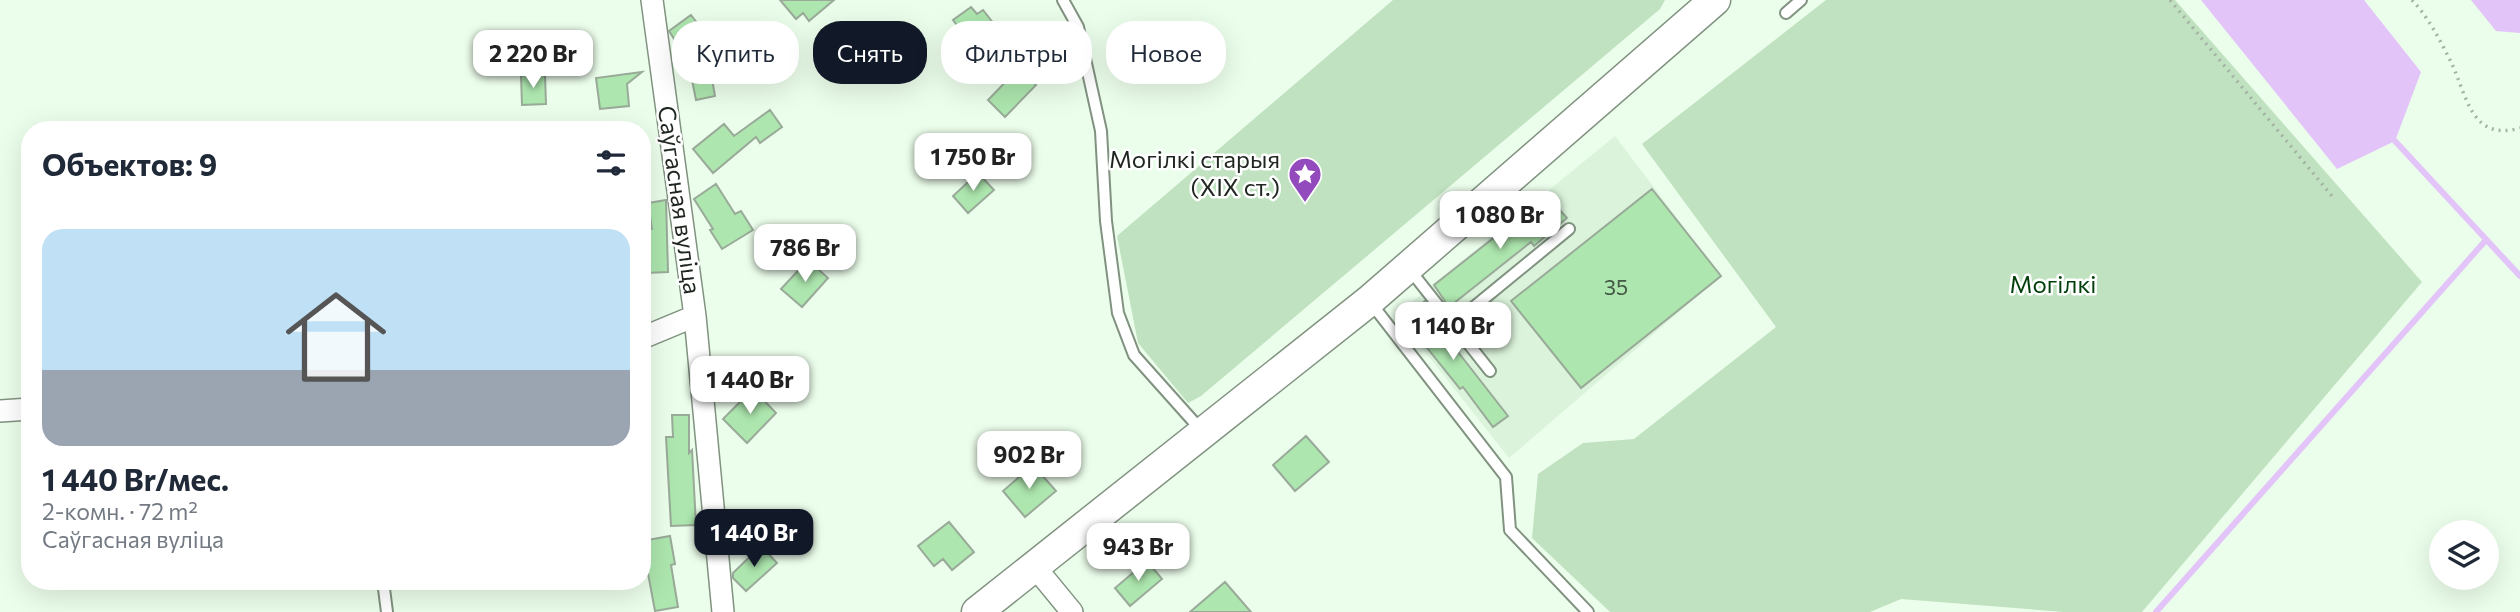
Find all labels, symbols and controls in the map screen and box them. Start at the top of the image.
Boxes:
chip: Купить [672,21,799,84]
chip: Снять [813,21,927,84]
chip: Фильтры [941,21,1092,84]
chip: Новое [1106,21,1226,84]
pin: 2 220 Br [461,31,605,90]
text: 2 220 Br [489,39,577,67]
street label: Саўгасная вуліца [653,104,708,296]
pin: 1 750 Br [901,134,1045,193]
text: 1 750 Br [930,142,1016,170]
icon: filters [592,144,630,182]
place label: Могілкі старыя (XIX ст.) [1109,144,1280,201]
text: Объектов: 9 [42,145,217,182]
place icon: Могілкі старыя (XIX ст.) [1286,155,1324,204]
pin: 1 080 Br [1428,191,1572,251]
text: 1 080 Br [1456,200,1544,228]
pin: 786 Br [748,224,862,284]
text: 786 Br [770,233,840,261]
park label: Могілкі [2010,269,2096,298]
icon: home [273,274,399,400]
house number: 35 [1604,274,1628,299]
pin: 1 140 Br [1381,302,1525,362]
text: 1 140 Br [1411,311,1495,339]
pin: 1 440 Br [678,356,822,416]
text: 1 440 Br [706,365,794,393]
pin: 902 Br [972,432,1086,491]
text: 902 Br [993,440,1065,468]
text: 1 440 Br/мес. [42,460,229,497]
text: 2-комн. · 72 m² [42,497,198,525]
pin: 1 440 Br [682,510,826,569]
text: 1 440 Br [710,518,798,546]
map controls [2429,520,2499,590]
button: layers [2429,520,2499,590]
pin: 943 Br [1081,524,1195,583]
text: Саўгасная вуліца [42,525,224,553]
text: 943 Br [1103,532,1173,560]

